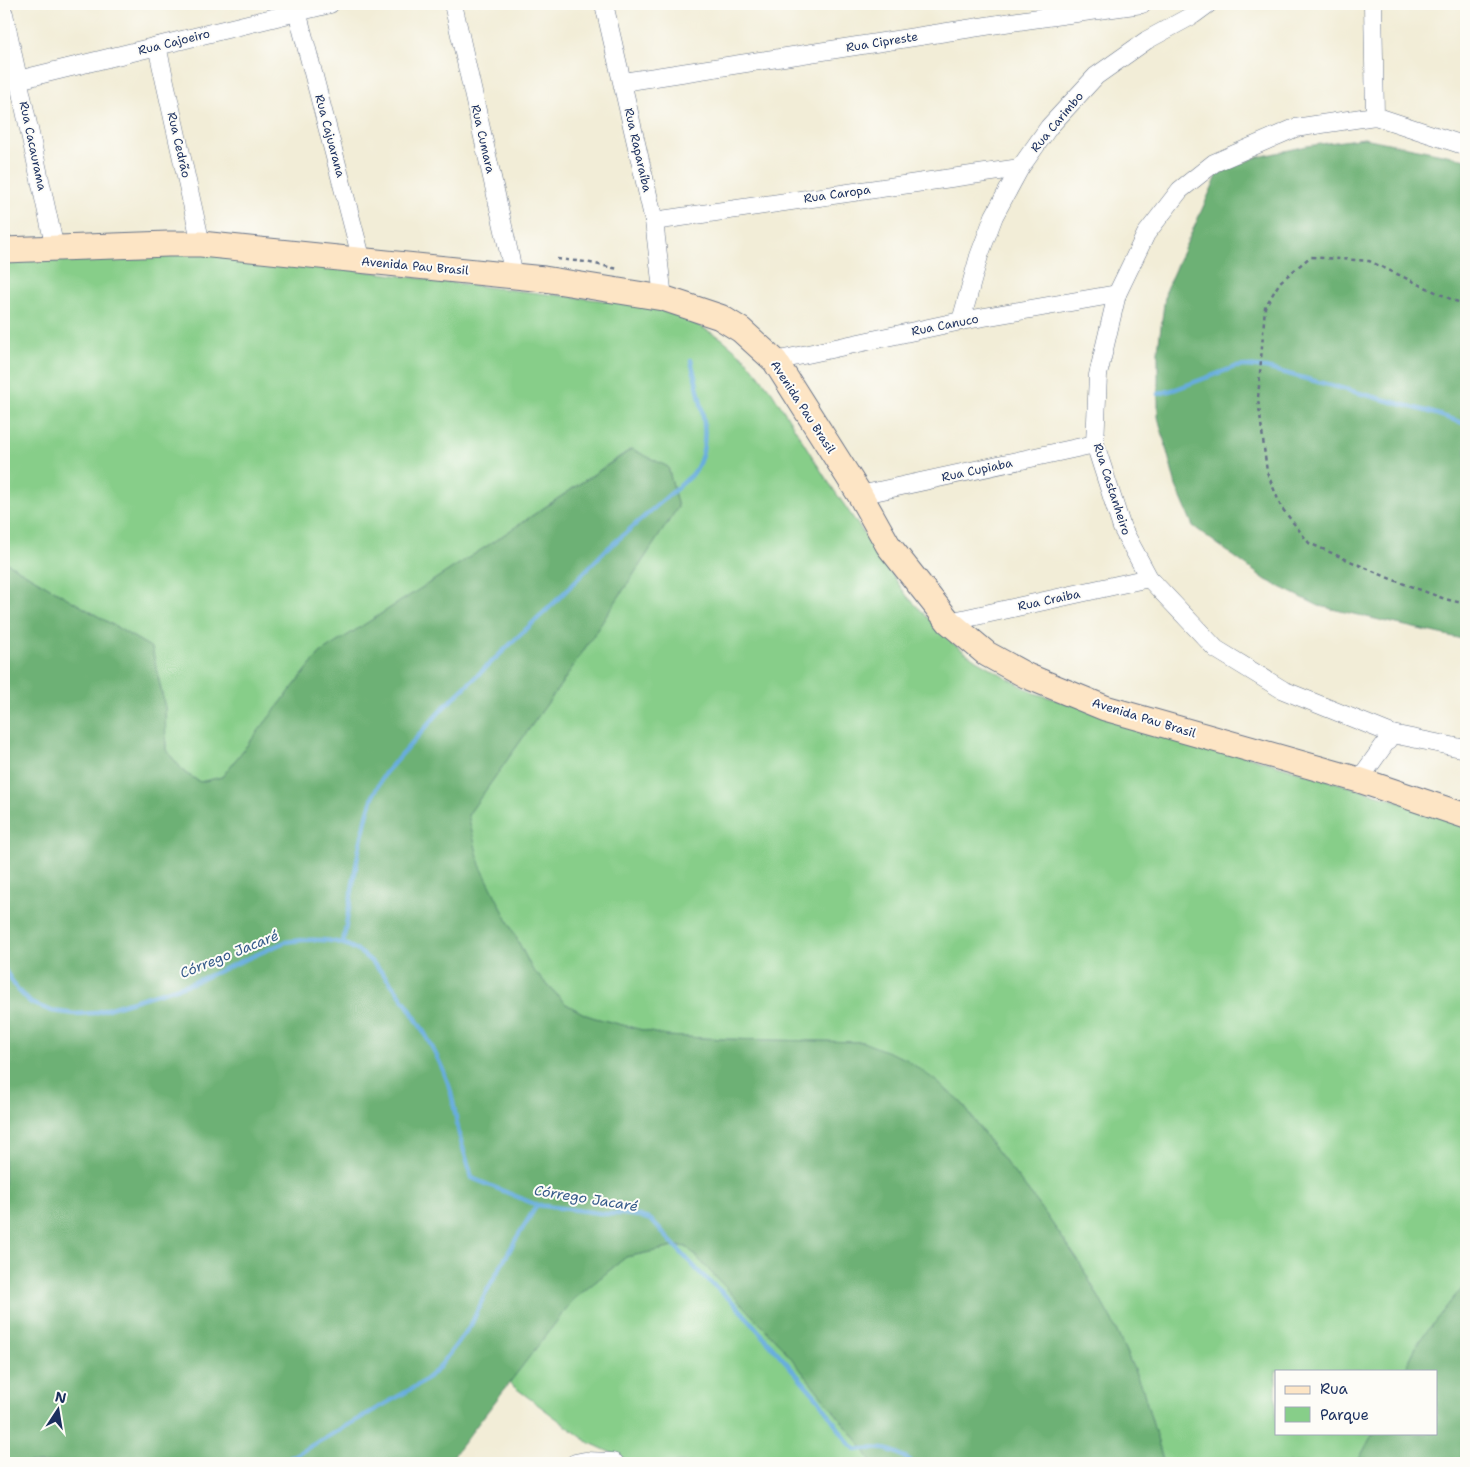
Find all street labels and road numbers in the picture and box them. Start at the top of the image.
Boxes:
street label: Rua Cajoeiro [136,25,212,59]
street label: Rua Cipreste [845,28,919,56]
street label: Rua Carimbo [1027,89,1087,155]
street label: Rua Cajuarana [311,93,349,180]
street label: Rua Cacaurama [16,100,50,193]
street label: Rua Cumara [467,103,499,176]
street label: Rua Raparaíba [621,106,656,194]
street label: Rua Cedrão [164,110,194,180]
street label: Rua Caropa [802,181,872,207]
street label: Avenida Pau Brasil [361,253,470,279]
street label: Rua Canuco [910,311,980,339]
street label: Avenida Pau Brasil [767,357,839,457]
street label: Rua Castanheiro [1090,441,1134,537]
street label: Rua Cupiaba [940,455,1014,485]
street label: Rua Craiba [1016,585,1082,614]
street label: Avenida Pau Brasil [1090,695,1198,742]

